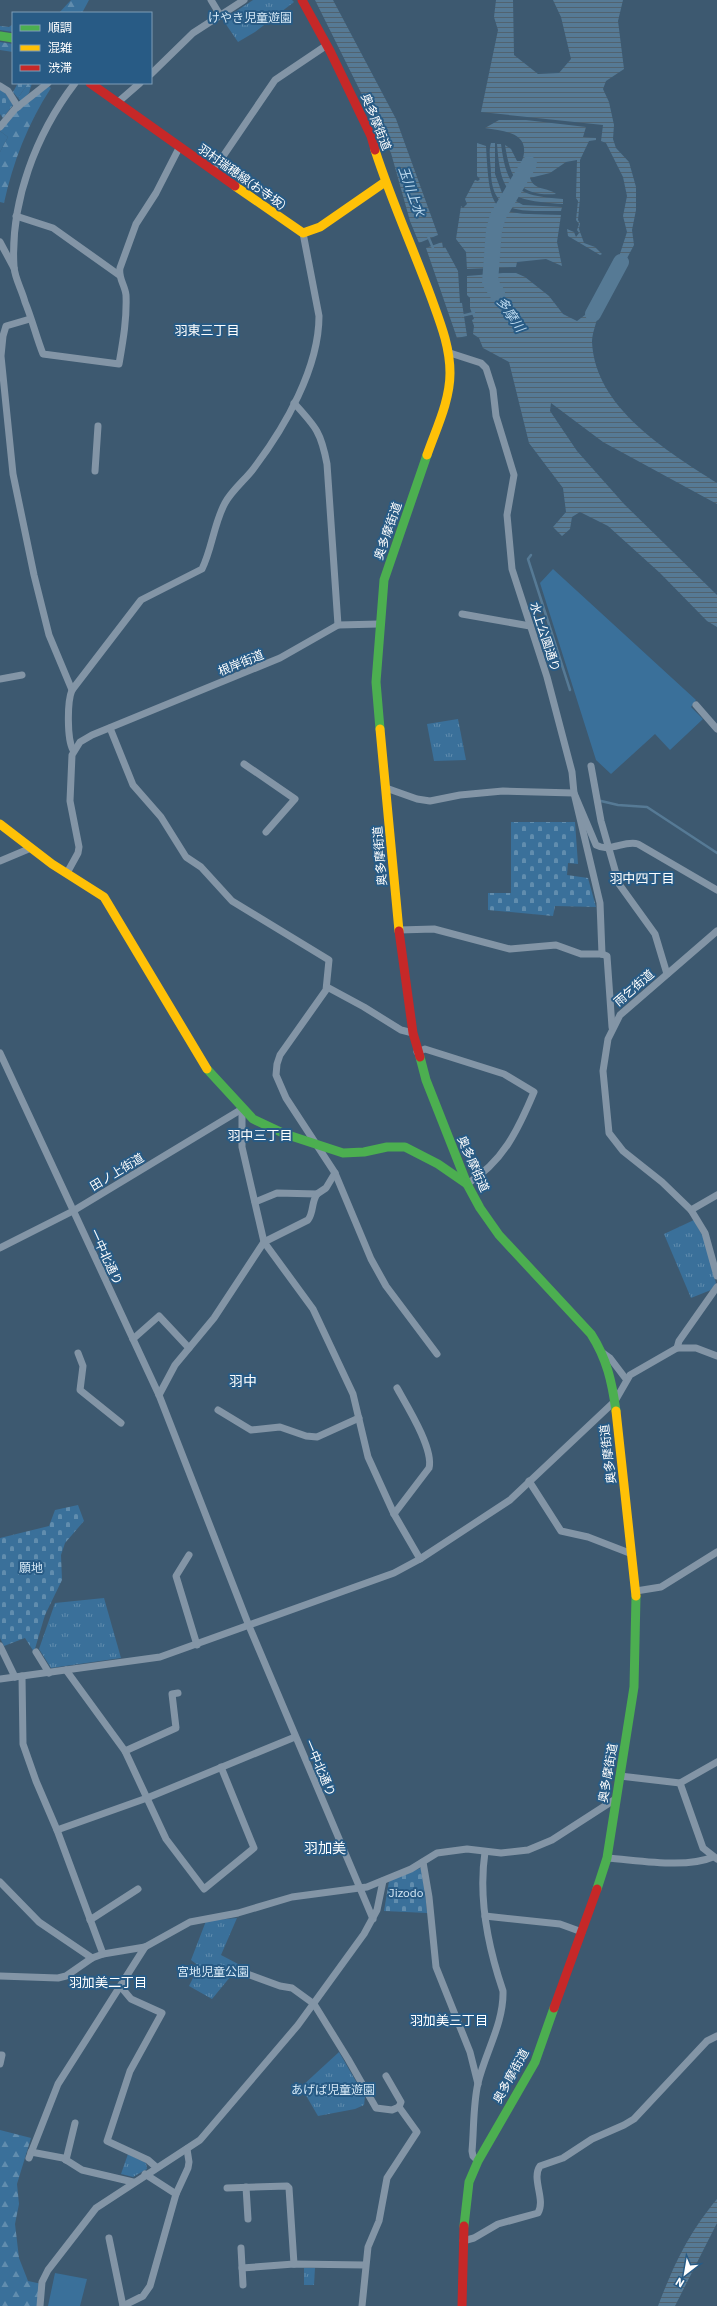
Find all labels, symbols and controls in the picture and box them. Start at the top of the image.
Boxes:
park label: けやき児童遊園 [208,10,292,25]
legend [12,12,152,84]
text: 順調 [48,20,72,35]
text: 混雑 [48,40,72,55]
text: 渋滞 [48,60,72,75]
street label: 奥多摩街道 [358,91,395,152]
street label: 羽村瑞穂線(お寺坂) [195,141,289,213]
water label: 玉川上水 [395,164,429,220]
water label: 多摩川 [493,293,530,337]
district label: 羽東三丁目 [174,322,240,339]
street label: 奥多摩街道 [371,500,404,562]
street label: 水上公園通り [527,600,564,673]
street label: 根岸街道 [216,647,266,678]
street label: 奥多摩街道 [369,825,390,887]
district label: 羽中四丁目 [609,870,675,887]
street label: 雨乞街道 [611,966,657,1009]
district label: 羽中三丁目 [227,1127,293,1144]
street label: 奥多摩街道 [454,1133,493,1194]
street label: 田ノ上街道 [87,1150,146,1193]
street label: 一中北通り [87,1226,126,1287]
district label: 羽中 [229,1372,257,1390]
street label: 奥多摩街道 [596,1423,619,1485]
park label: 願地 [19,1560,43,1575]
street label: 一中北通り [302,1737,339,1798]
street label: 奥多摩街道 [595,1742,620,1804]
district label: 羽加美 [304,1839,346,1857]
park label: Jizodo [389,1885,424,1900]
park label: 宮地児童公園 [177,1964,249,1979]
district label: 羽加美二丁目 [69,1974,147,1991]
district label: 羽加美三丁目 [410,2012,488,2029]
street label: 奥多摩街道 [489,2046,532,2106]
park label: あげば児童遊園 [291,2082,375,2097]
north arrow [665,2254,705,2294]
text: N [673,2275,687,2291]

